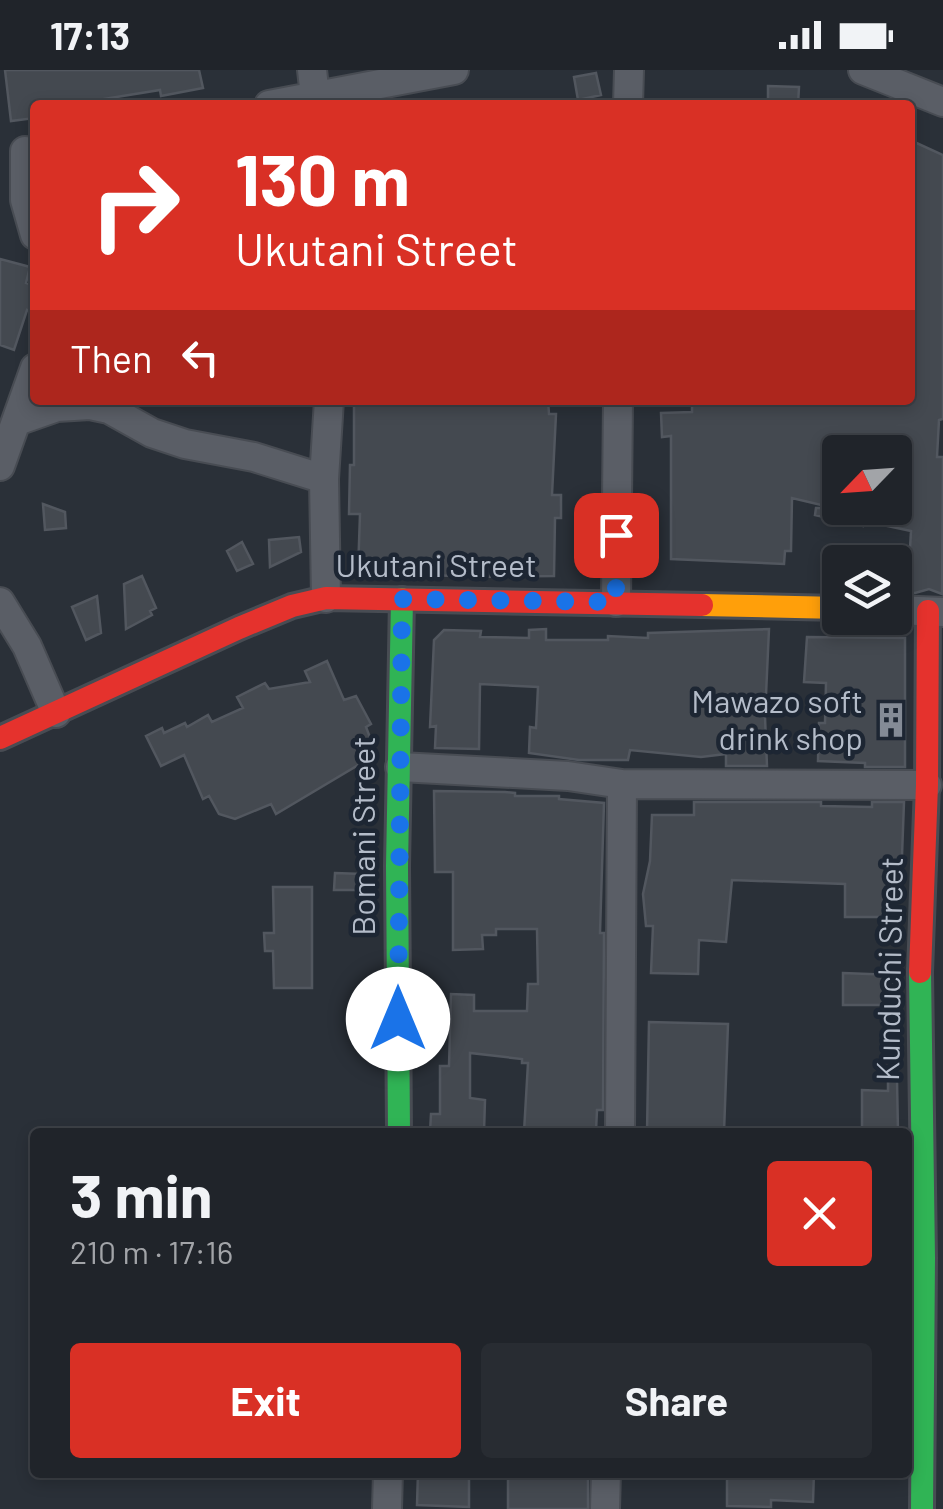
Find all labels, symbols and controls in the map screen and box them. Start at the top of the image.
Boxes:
text: 17:13 [50,12,130,58]
text: 130 m [235,136,410,220]
icon: right [70,140,200,270]
text: Ukutani Street [235,221,518,275]
icon: left [173,330,228,385]
text: Then [70,335,153,381]
north arrow [822,435,912,525]
map controls [822,435,912,635]
pin [574,493,659,578]
icon: arrive [589,508,644,563]
street label: Ukutani Street [335,545,537,583]
button: layers [822,545,912,635]
place label: Mawazo soft drink shop [691,681,863,756]
building icon: Mawazo soft drink shop [872,701,910,739]
street label: Bomani Street [343,736,381,936]
street label: Kunduchi Street [867,857,909,1081]
position arrow [346,967,450,1071]
text: 3 min [70,1158,213,1230]
button: close [767,1161,872,1266]
text: 210 m · 17:16 [70,1232,233,1270]
button: Exit [70,1343,461,1458]
button: Share [481,1343,872,1458]

